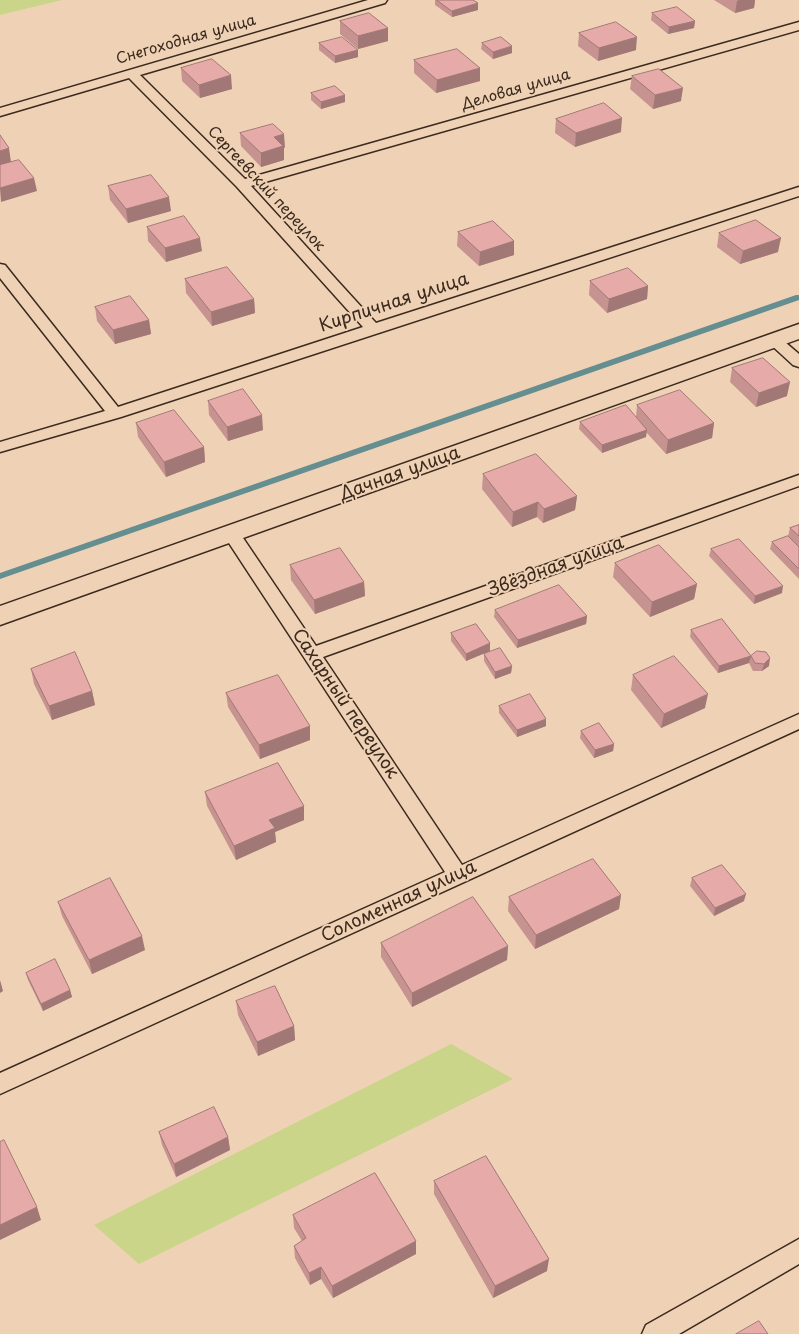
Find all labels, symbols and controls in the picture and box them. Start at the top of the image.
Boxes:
street label: Снегоходная улица [114,11,258,69]
street label: Деловая улица [460,66,572,114]
street label: Сергеевский переулок [204,123,328,255]
street label: Кирпичная улица [317,269,471,337]
street label: Дачная улица [337,442,463,506]
street label: Звёздная улица [485,532,627,602]
street label: Сахарный переулок [287,625,403,783]
street label: Соломенная улица [318,857,480,947]

